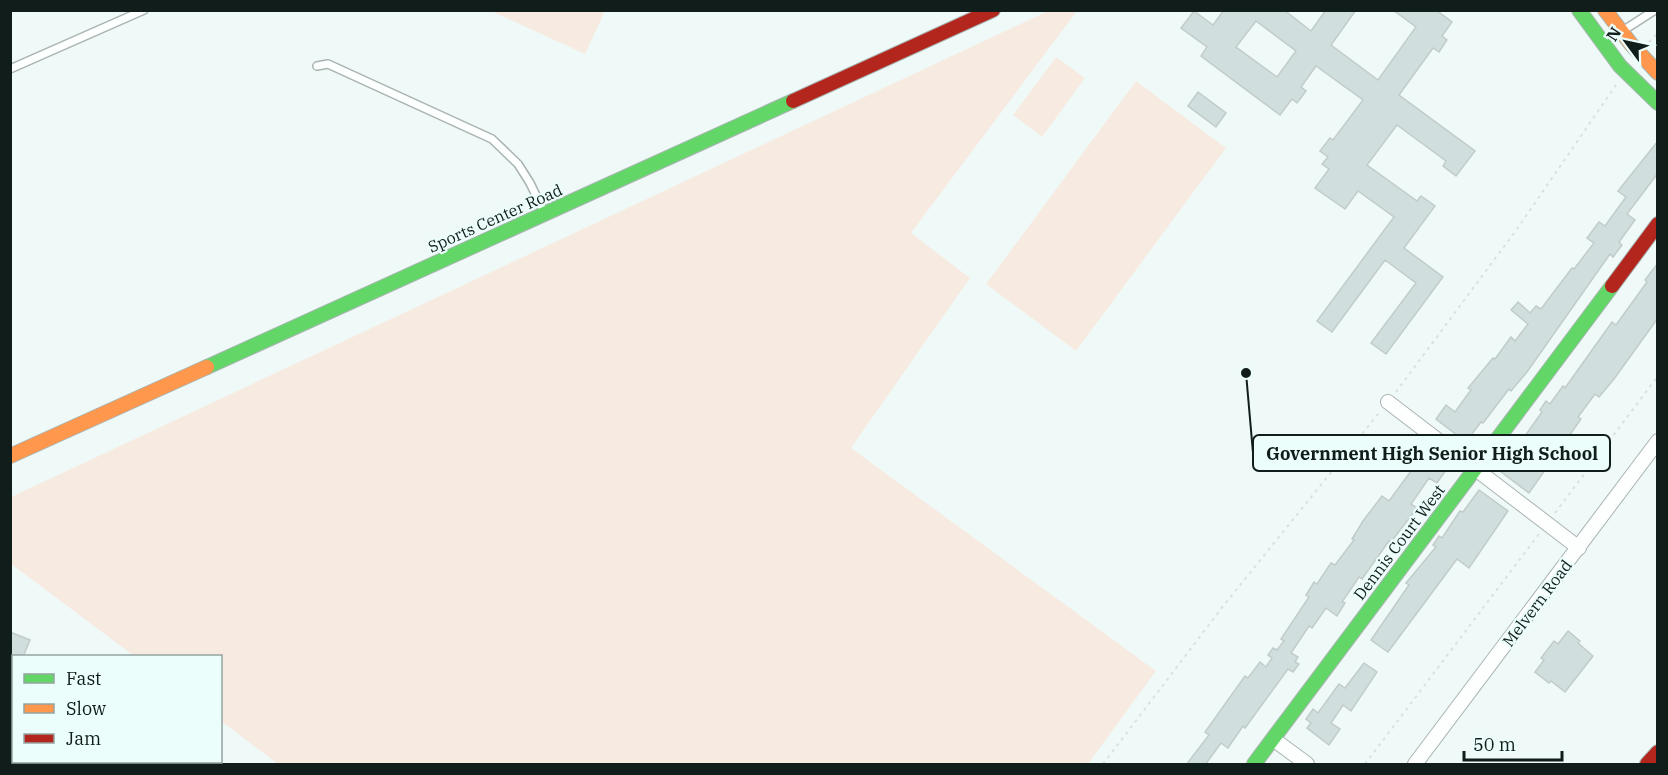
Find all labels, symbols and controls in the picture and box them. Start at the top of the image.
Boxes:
north arrow [1596,12,1656,72]
text: N [1602,23,1625,45]
street label: Sports Center Road [425,179,566,257]
callout: Government High Senior High School [1253,435,1610,471]
text: Government High Senior High School [1266,442,1598,465]
street label: Dennis Court West [1349,480,1449,604]
street label: Melvern Road [1498,555,1576,650]
legend [12,655,222,763]
text: Fast [66,667,101,690]
text: Slow [66,697,106,720]
scale bar [1464,724,1562,762]
text: Jam [66,727,101,750]
text: 50 m [1473,733,1516,756]

